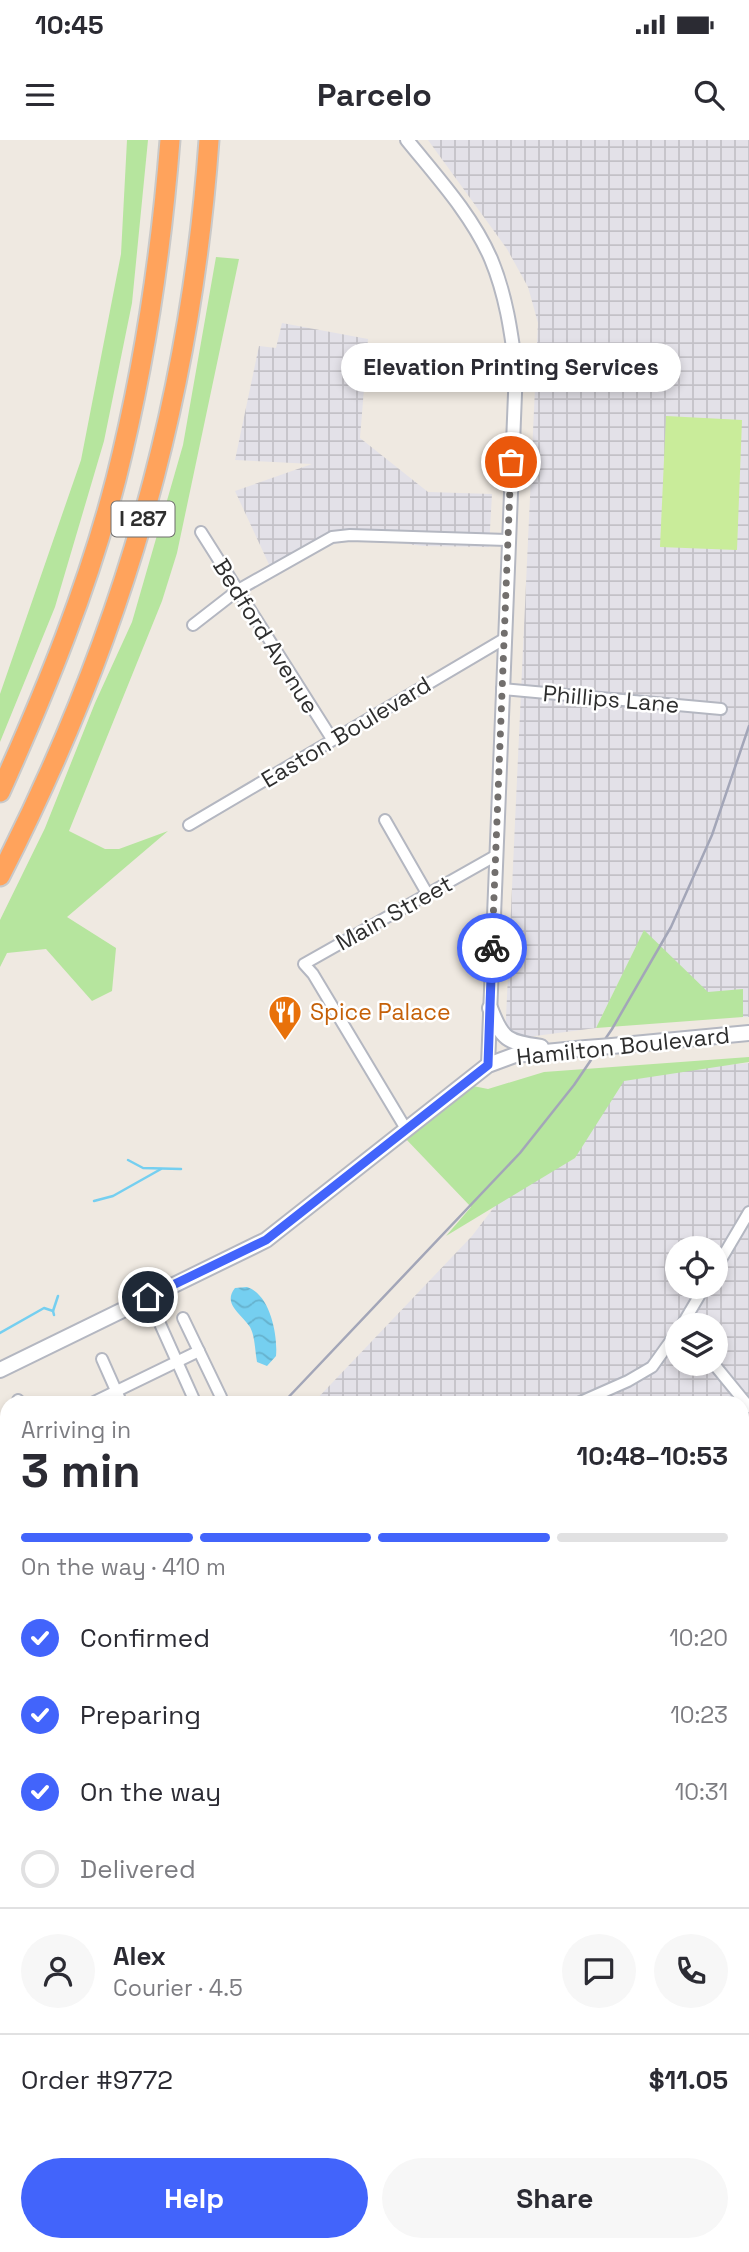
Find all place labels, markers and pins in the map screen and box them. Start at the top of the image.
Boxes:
callout: Elevation Printing Services [341,343,681,392]
pin [481,432,541,492]
restaurant icon: Spice Palace [266,993,304,1042]
place label: Spice Palace [310,997,451,1027]
pin [118,1267,178,1327]

